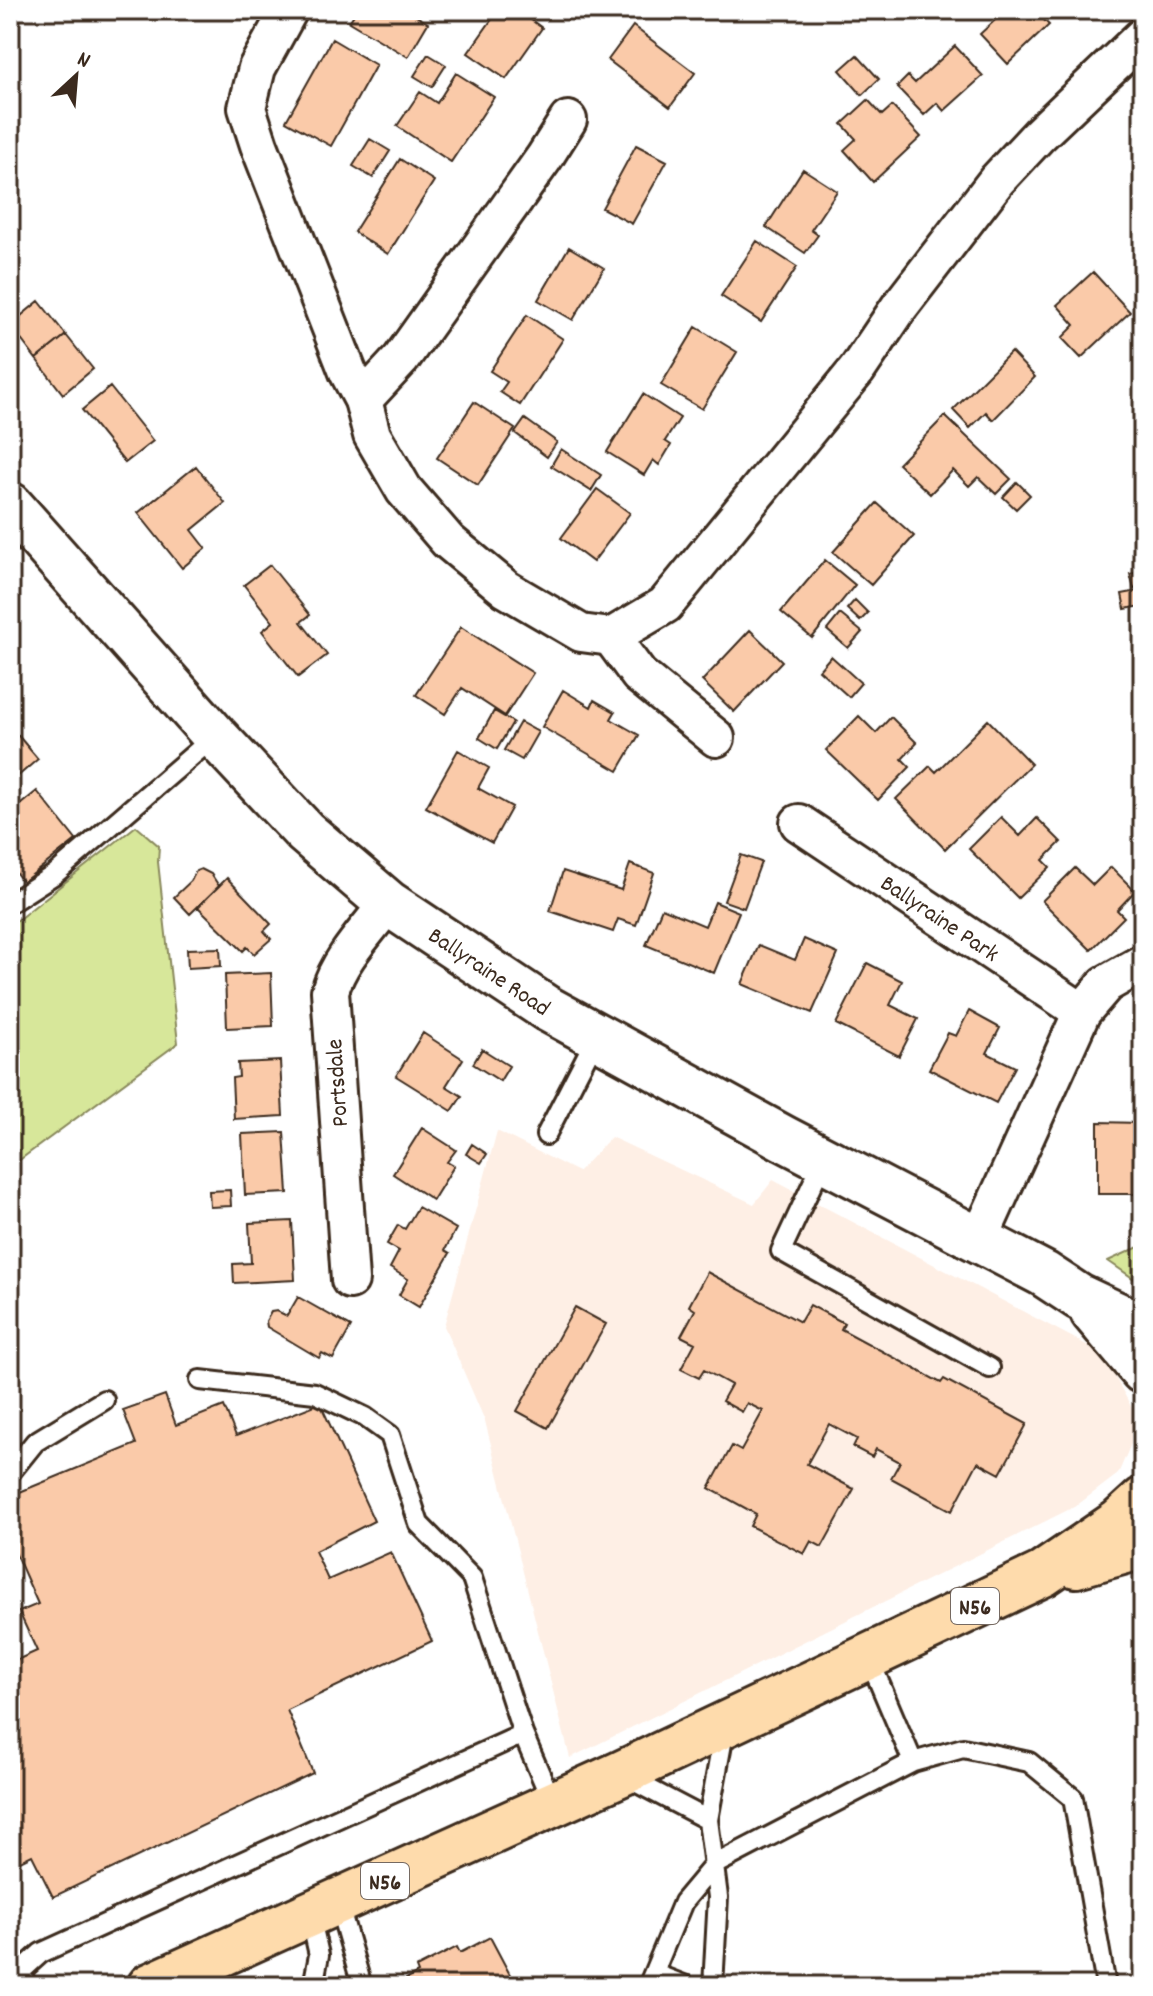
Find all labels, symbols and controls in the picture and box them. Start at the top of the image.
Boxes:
north arrow [36,36,116,116]
text: N [72,45,95,78]
street label: Ballyraine Park [873,868,1005,972]
street label: Ballyraine Road [420,920,556,1026]
street label: Portsdale [319,1038,359,1128]
road number: N56 [951,1588,999,1624]
road number: N56 [361,1863,409,1899]

